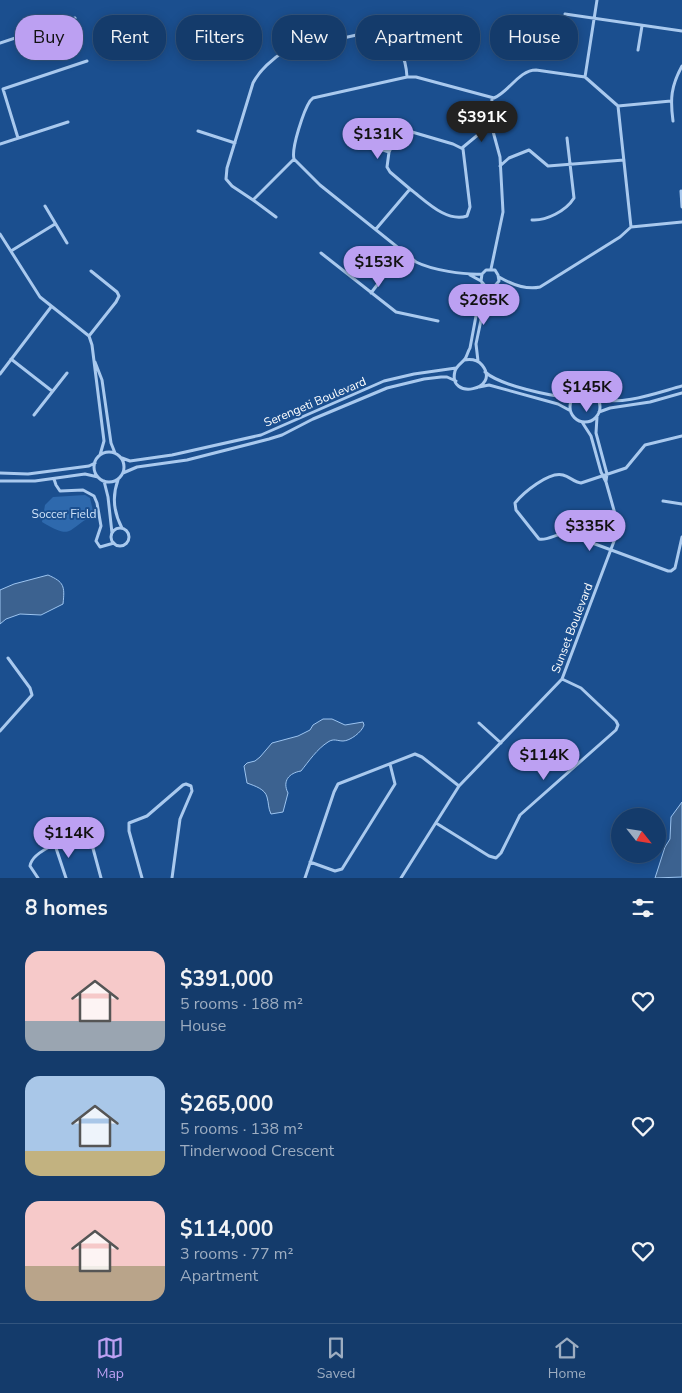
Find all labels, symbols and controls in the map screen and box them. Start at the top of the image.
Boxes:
chip: Buy [15,15,83,60]
chip: Rent [93,15,166,60]
chip: Filters [176,15,262,60]
chip: New [272,15,346,60]
chip: Apartment [356,15,480,60]
chip: House [490,15,578,60]
pin: $391K [447,100,517,143]
text: $391K [457,106,507,128]
pin: $131K [343,118,413,160]
text: $131K [353,123,403,145]
pin: $153K [344,246,414,288]
text: $153K [354,251,404,273]
pin: $265K [449,284,519,326]
text: $265K [459,289,509,311]
pin: $145K [552,370,622,413]
street label: Serengeti Boulevard [261,373,369,431]
text: $145K [562,376,612,398]
park label: Soccer Field [32,506,96,522]
pin: $335K [555,510,625,552]
text: $335K [565,515,615,537]
street label: Sunset Boulevard [547,581,597,675]
pin: $114K [509,738,579,781]
text: $114K [519,744,569,766]
north arrow [611,808,666,862]
map controls [611,808,666,863]
pin: $114K [34,816,104,859]
text: $114K [44,822,94,844]
text: 8 homes [25,894,108,922]
icon: filters [629,894,657,922]
text: $391,000 [180,965,273,993]
icon: home [65,971,125,1031]
icon: heart [629,987,657,1015]
text: 5 rooms · 188 m² [180,993,303,1015]
text: House [180,1015,226,1037]
text: $265,000 [180,1090,273,1118]
icon: home [65,1096,125,1156]
icon: heart [629,1112,657,1140]
text: 5 rooms · 138 m² [180,1118,303,1140]
text: Tinderwood Crescent [180,1140,334,1162]
text: $114,000 [180,1215,273,1243]
icon: home [65,1221,125,1281]
icon: heart [629,1237,657,1265]
text: 3 rooms · 77 m² [180,1243,293,1265]
text: Apartment [180,1265,258,1287]
tab: Map [96,1334,124,1383]
tab: Saved [317,1334,355,1383]
tab: Home [548,1334,586,1383]

